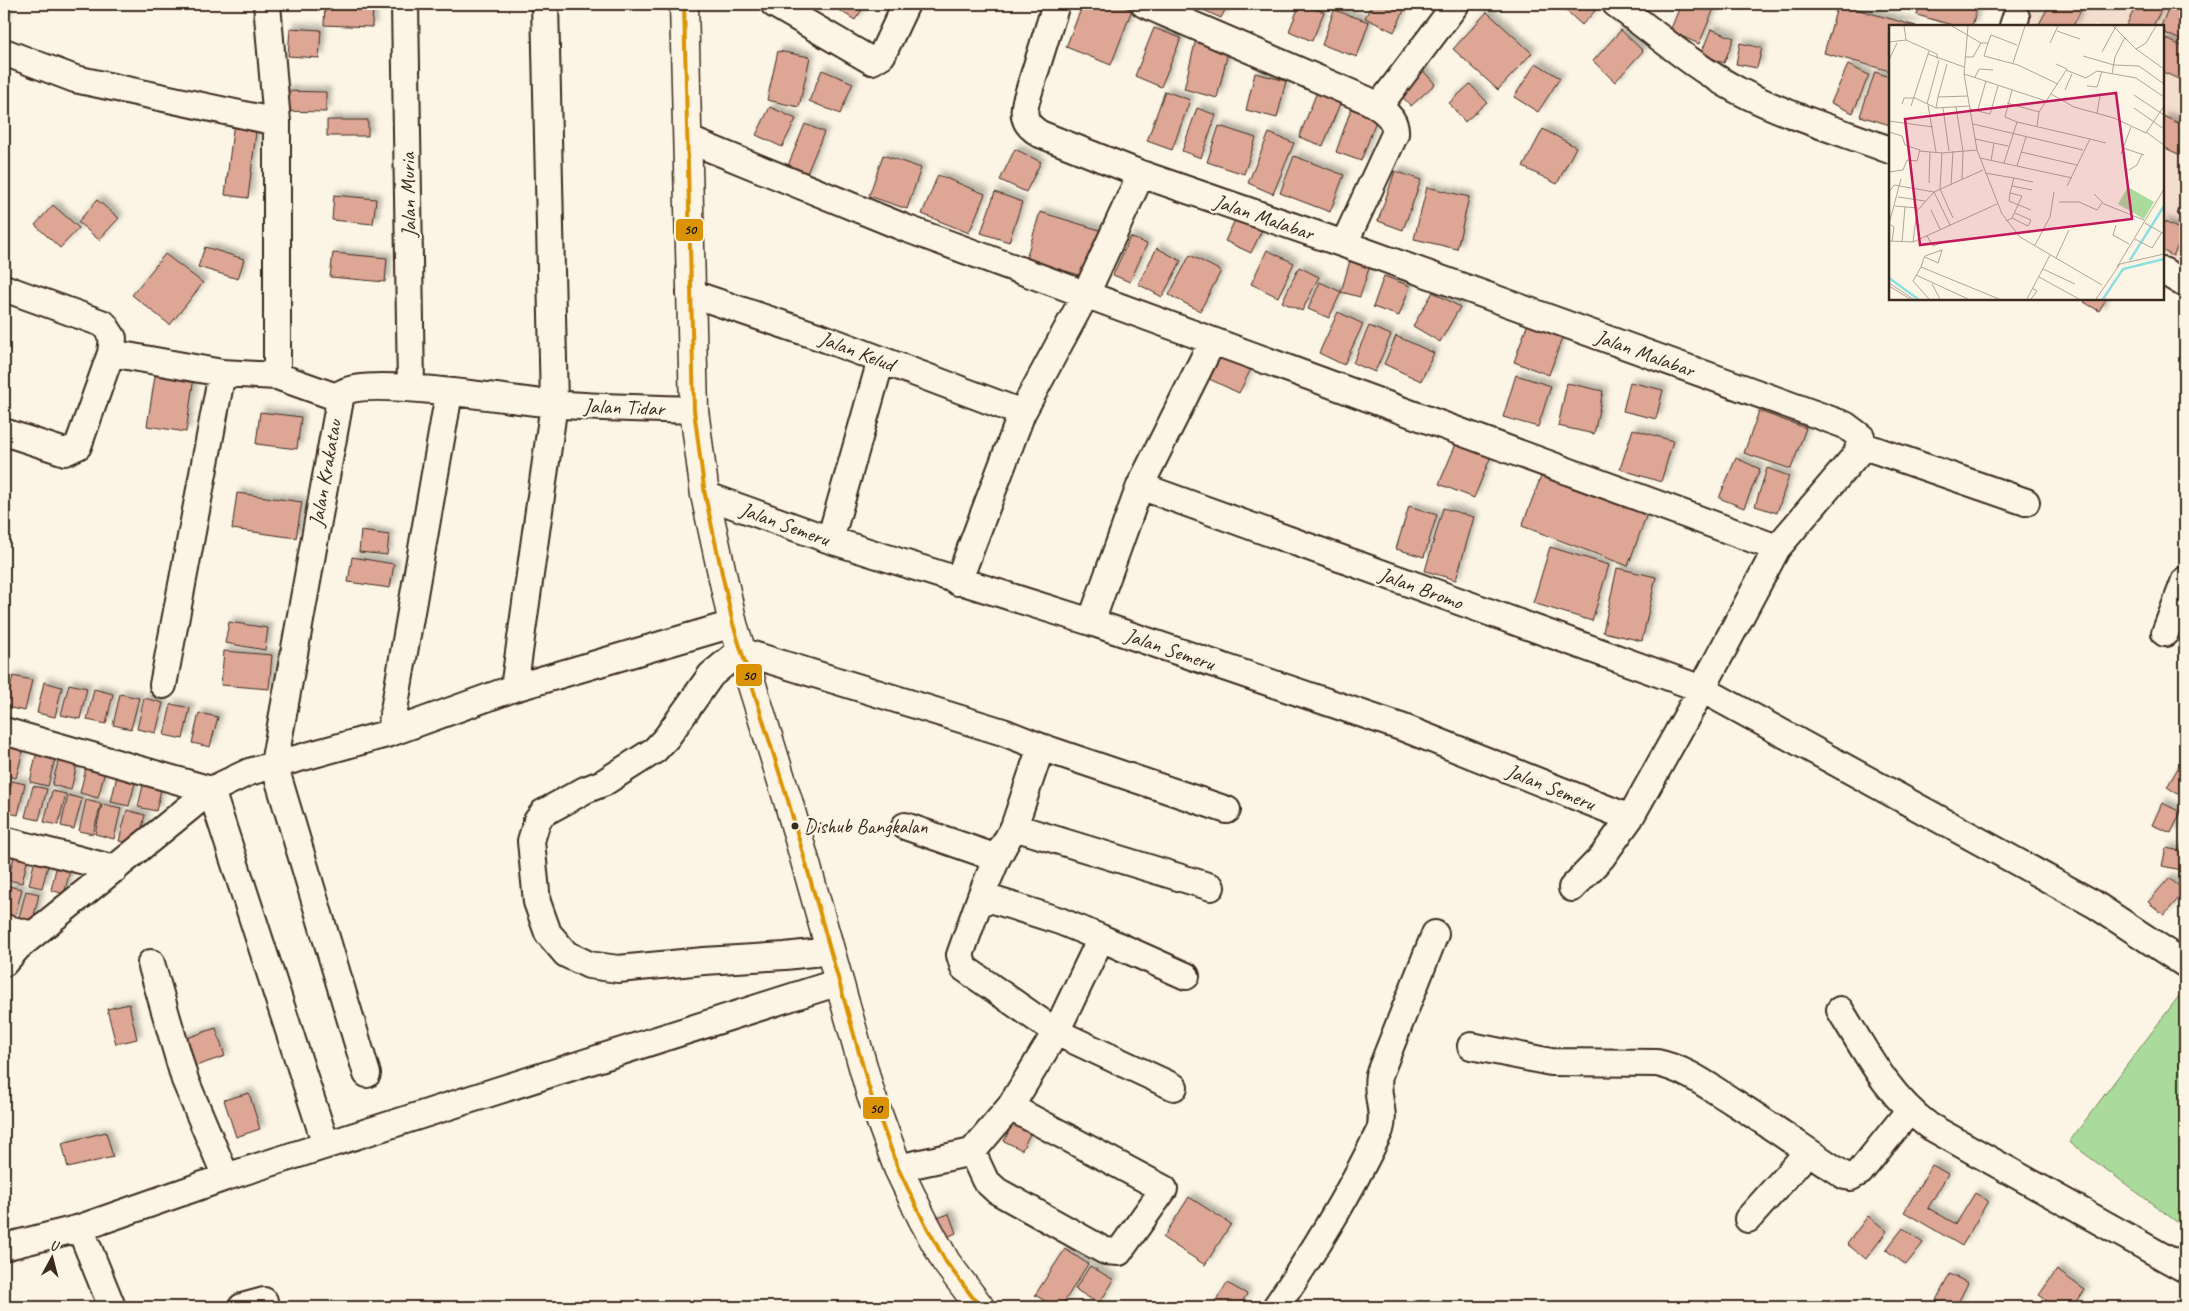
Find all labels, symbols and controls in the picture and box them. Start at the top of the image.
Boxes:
inset map [1889,25,2164,300]
street label: Jalan Muria [394,151,422,239]
street label: Jalan Malabar [1210,188,1319,247]
line badge: 50 [675,218,704,242]
text: 50 [684,221,698,238]
street label: Jalan Malabar [1591,323,1699,383]
street label: Jalan Kelud [815,325,902,378]
street label: Jalan Tidar [582,393,667,421]
street label: Jalan Krakatau [303,416,347,529]
street label: Jalan Semeru [736,496,834,553]
street label: Jalan Bromo [1375,561,1468,616]
street label: Jalan Semeru [1121,621,1219,677]
line badge: 50 [735,663,763,687]
text: 50 [743,667,757,684]
street label: Jalan Semeru [1502,757,1600,817]
place label: Dishub Bangkalan [804,814,929,839]
marker: Dishub Bangkalan [790,821,800,831]
line badge: 50 [862,1096,890,1120]
text: 50 [870,1100,884,1117]
north arrow [28,1234,78,1284]
text: U [49,1237,61,1255]

